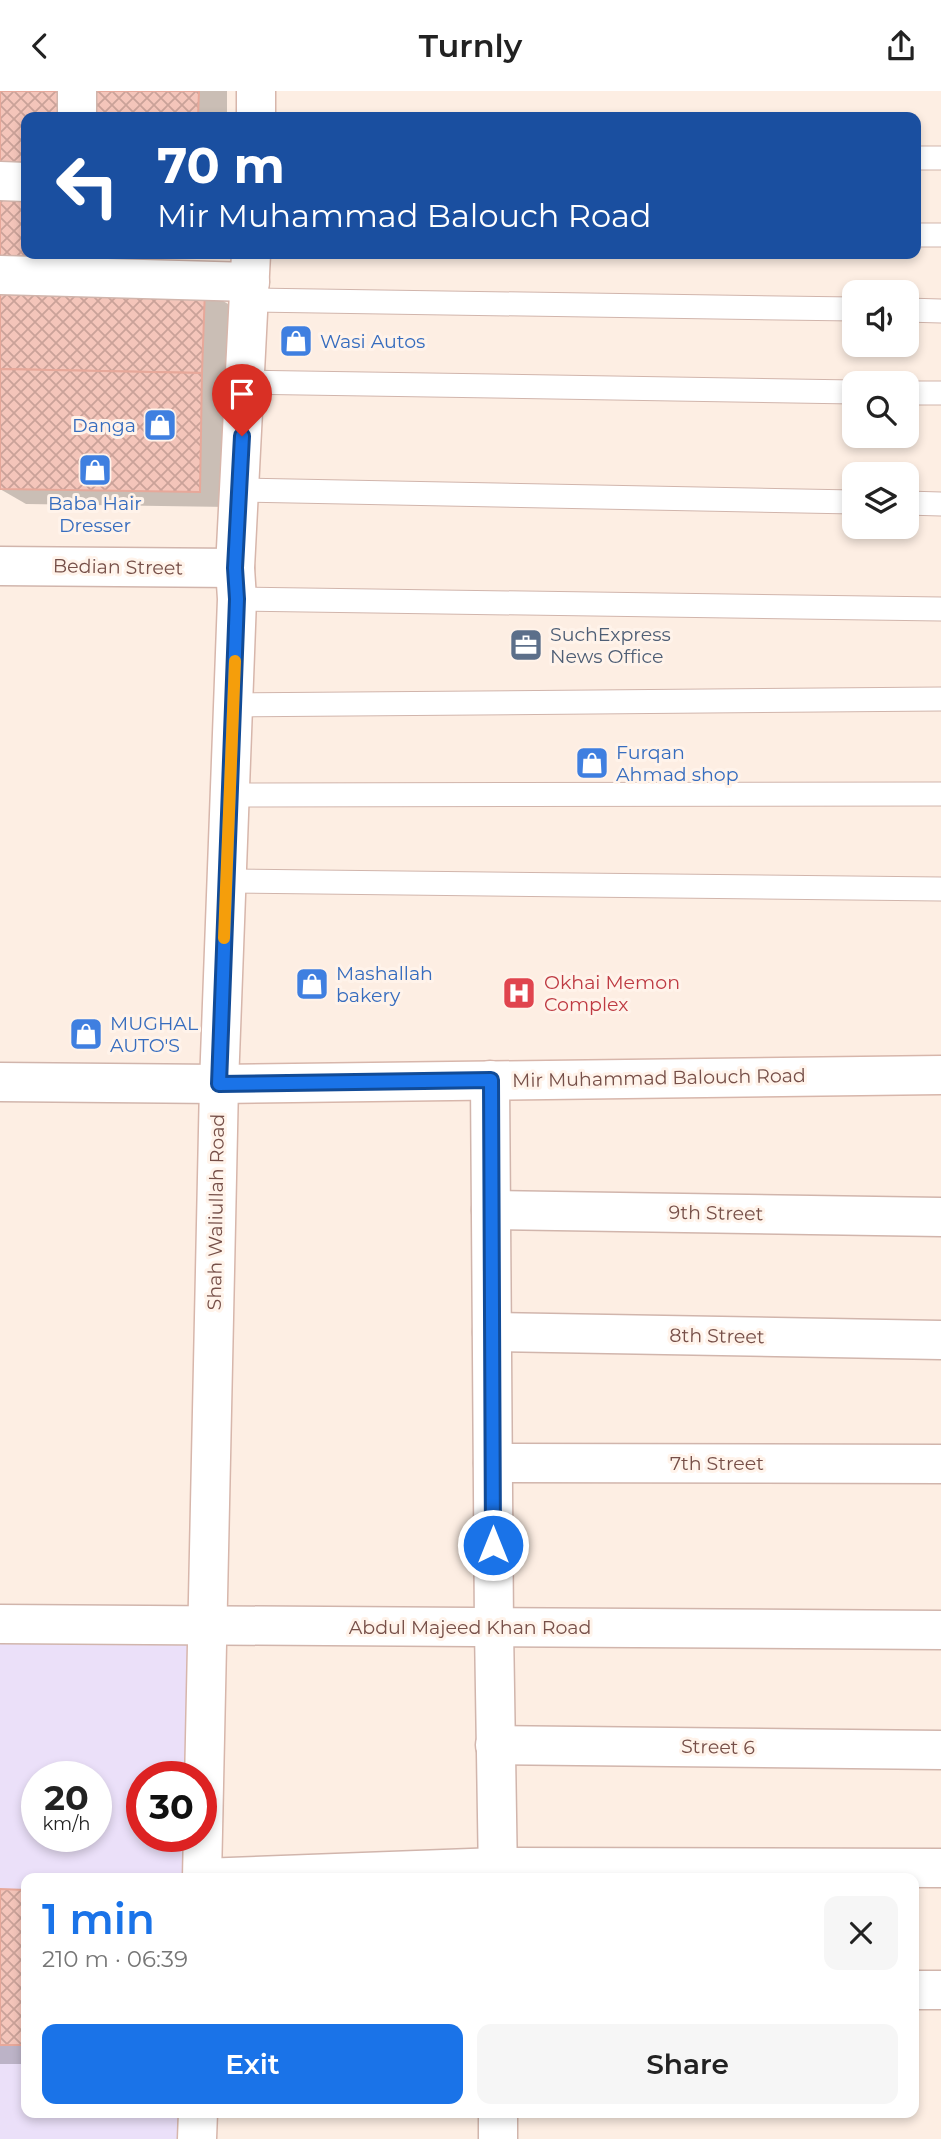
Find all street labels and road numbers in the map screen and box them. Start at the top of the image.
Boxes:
street label: Bedian Street [53,554,184,580]
street label: Mir Muhammad Balouch Road [512,1064,806,1092]
street label: Shah Waliullah Road [203,1113,229,1311]
street label: 9th Street [668,1201,764,1225]
street label: 8th Street [669,1324,765,1348]
street label: 7th Street [670,1452,764,1475]
street label: Abdul Majeed Khan Road [349,1616,591,1639]
street label: Street 6 [681,1735,755,1759]

